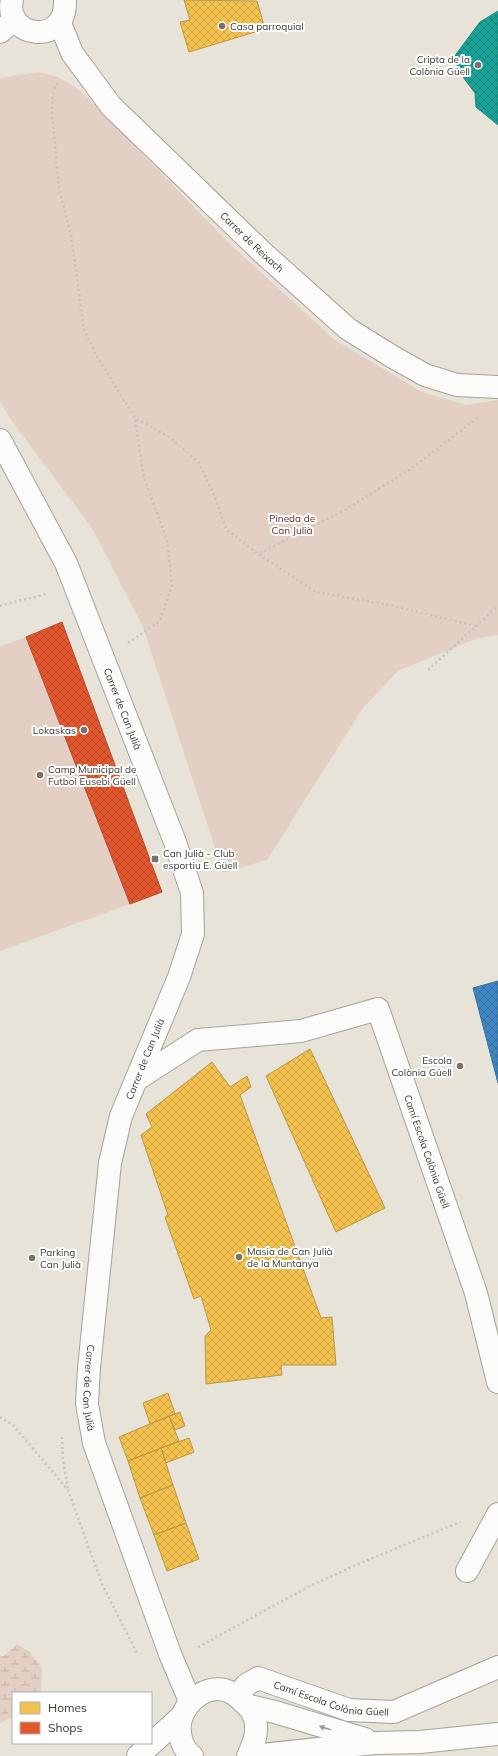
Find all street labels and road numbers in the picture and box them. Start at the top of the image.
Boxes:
street label: Carrer de Reixach [218,209,287,275]
street label: Carrer de Can Julià [101,666,145,751]
street label: Carrer de Can Julià [123,1016,167,1102]
street label: Camí Escola Colònia Güell [402,1093,453,1210]
street label: Carrer de Can Julià [80,1344,98,1432]
street label: Camí Escola Colònia Güell [272,1678,389,1718]

